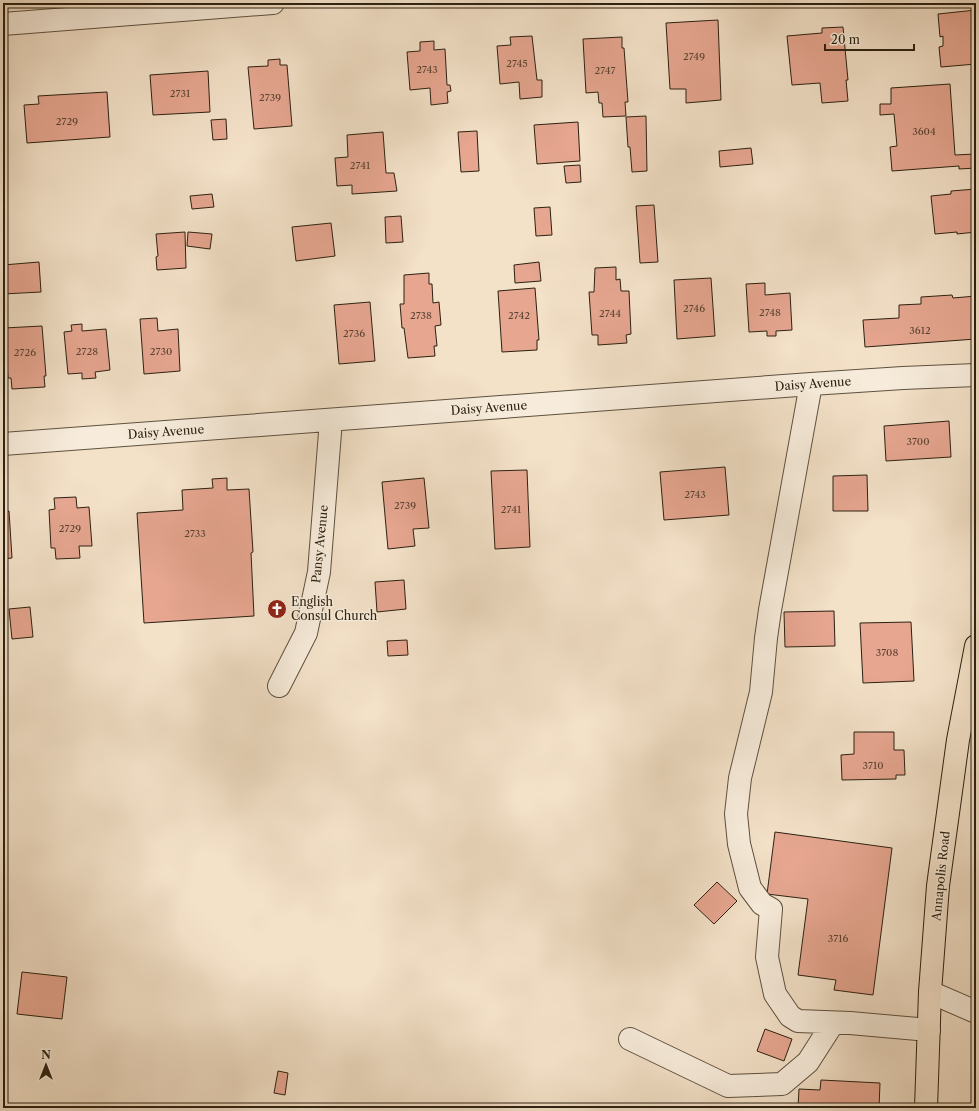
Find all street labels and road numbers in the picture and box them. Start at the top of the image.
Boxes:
street label: Daisy Avenue [774,373,852,394]
street label: Daisy Avenue [450,397,528,418]
street label: Daisy Avenue [127,421,205,442]
street label: Pansy Avenue [308,504,331,584]
street label: Annapolis Road [928,830,953,923]

